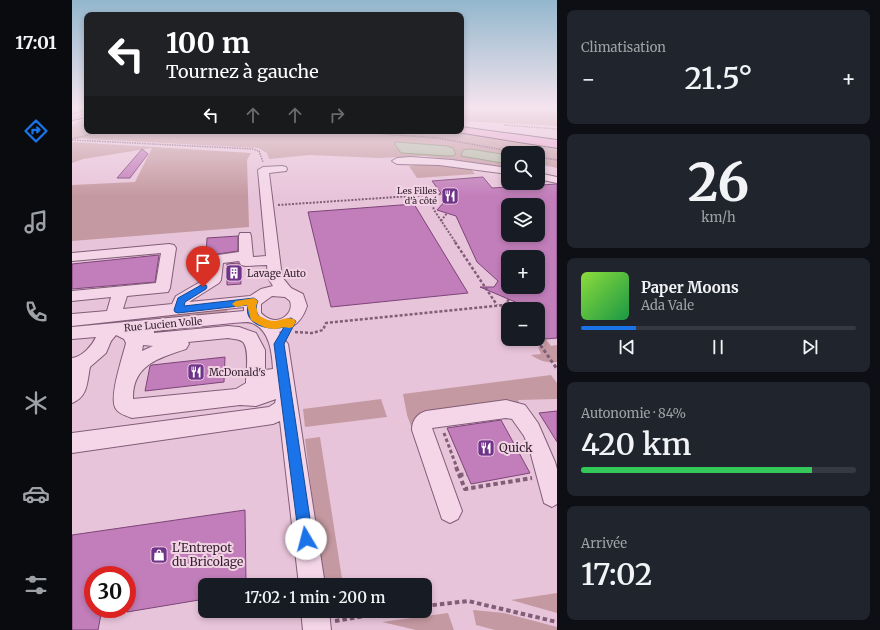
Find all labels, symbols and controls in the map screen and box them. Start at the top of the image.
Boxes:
text: 100 m [166,25,250,61]
icon: left [100,28,152,80]
text: 17:01 [15,31,57,54]
text: Climatisation [581,39,666,56]
text: 21.5° [684,59,753,97]
text: Tournez à gauche [166,60,319,83]
text: − [581,65,596,93]
text: + [841,65,856,93]
icon: left [200,104,222,126]
icon: ahead [242,104,264,126]
icon: ahead [284,104,306,126]
icon: right [326,104,348,126]
icon: directions [22,117,50,145]
map controls [501,146,545,346]
button: search [501,146,545,190]
text: 26 [688,150,749,215]
place label: Les Filles d'à côté [397,185,438,206]
restaurant icon: Les Filles d'à côté [440,186,460,206]
button: layers [501,198,545,242]
icon: music [22,208,50,236]
text: km/h [701,209,736,226]
pin [186,246,220,287]
button: + [501,250,545,294]
icon: arrive [192,252,214,274]
building icon: Lavage Auto [224,263,244,283]
place label: Lavage Auto [247,267,306,280]
text: Paper Moons [641,278,739,297]
text: Ada Vale [641,297,694,314]
icon: phone [22,298,50,326]
button: − [501,302,545,346]
street label: Rue Lucien Volle [123,315,203,334]
icon: previous [616,336,638,358]
icon: pause [707,336,729,358]
icon: next [799,336,821,358]
restaurant icon: McDonald's [186,362,206,382]
place label: McDonald's [209,366,266,379]
icon: climate [22,389,50,417]
text: Autonomie · 84% [581,405,686,422]
text: 420 km [581,425,691,463]
restaurant icon: Quick [476,438,496,458]
place label: Quick [499,440,533,455]
icon: car [22,480,50,508]
position arrow [285,518,327,560]
text: Arrivée [581,535,627,552]
place label: L'Entrepot du Bricolage [172,540,243,569]
shop icon: L'Entrepot du Bricolage [149,545,169,565]
text: 17:02 [581,555,653,593]
speed limit sign: 30 [84,566,136,618]
icon: filters [22,571,50,599]
text: 17:02 · 1 min · 200 m [244,588,386,607]

